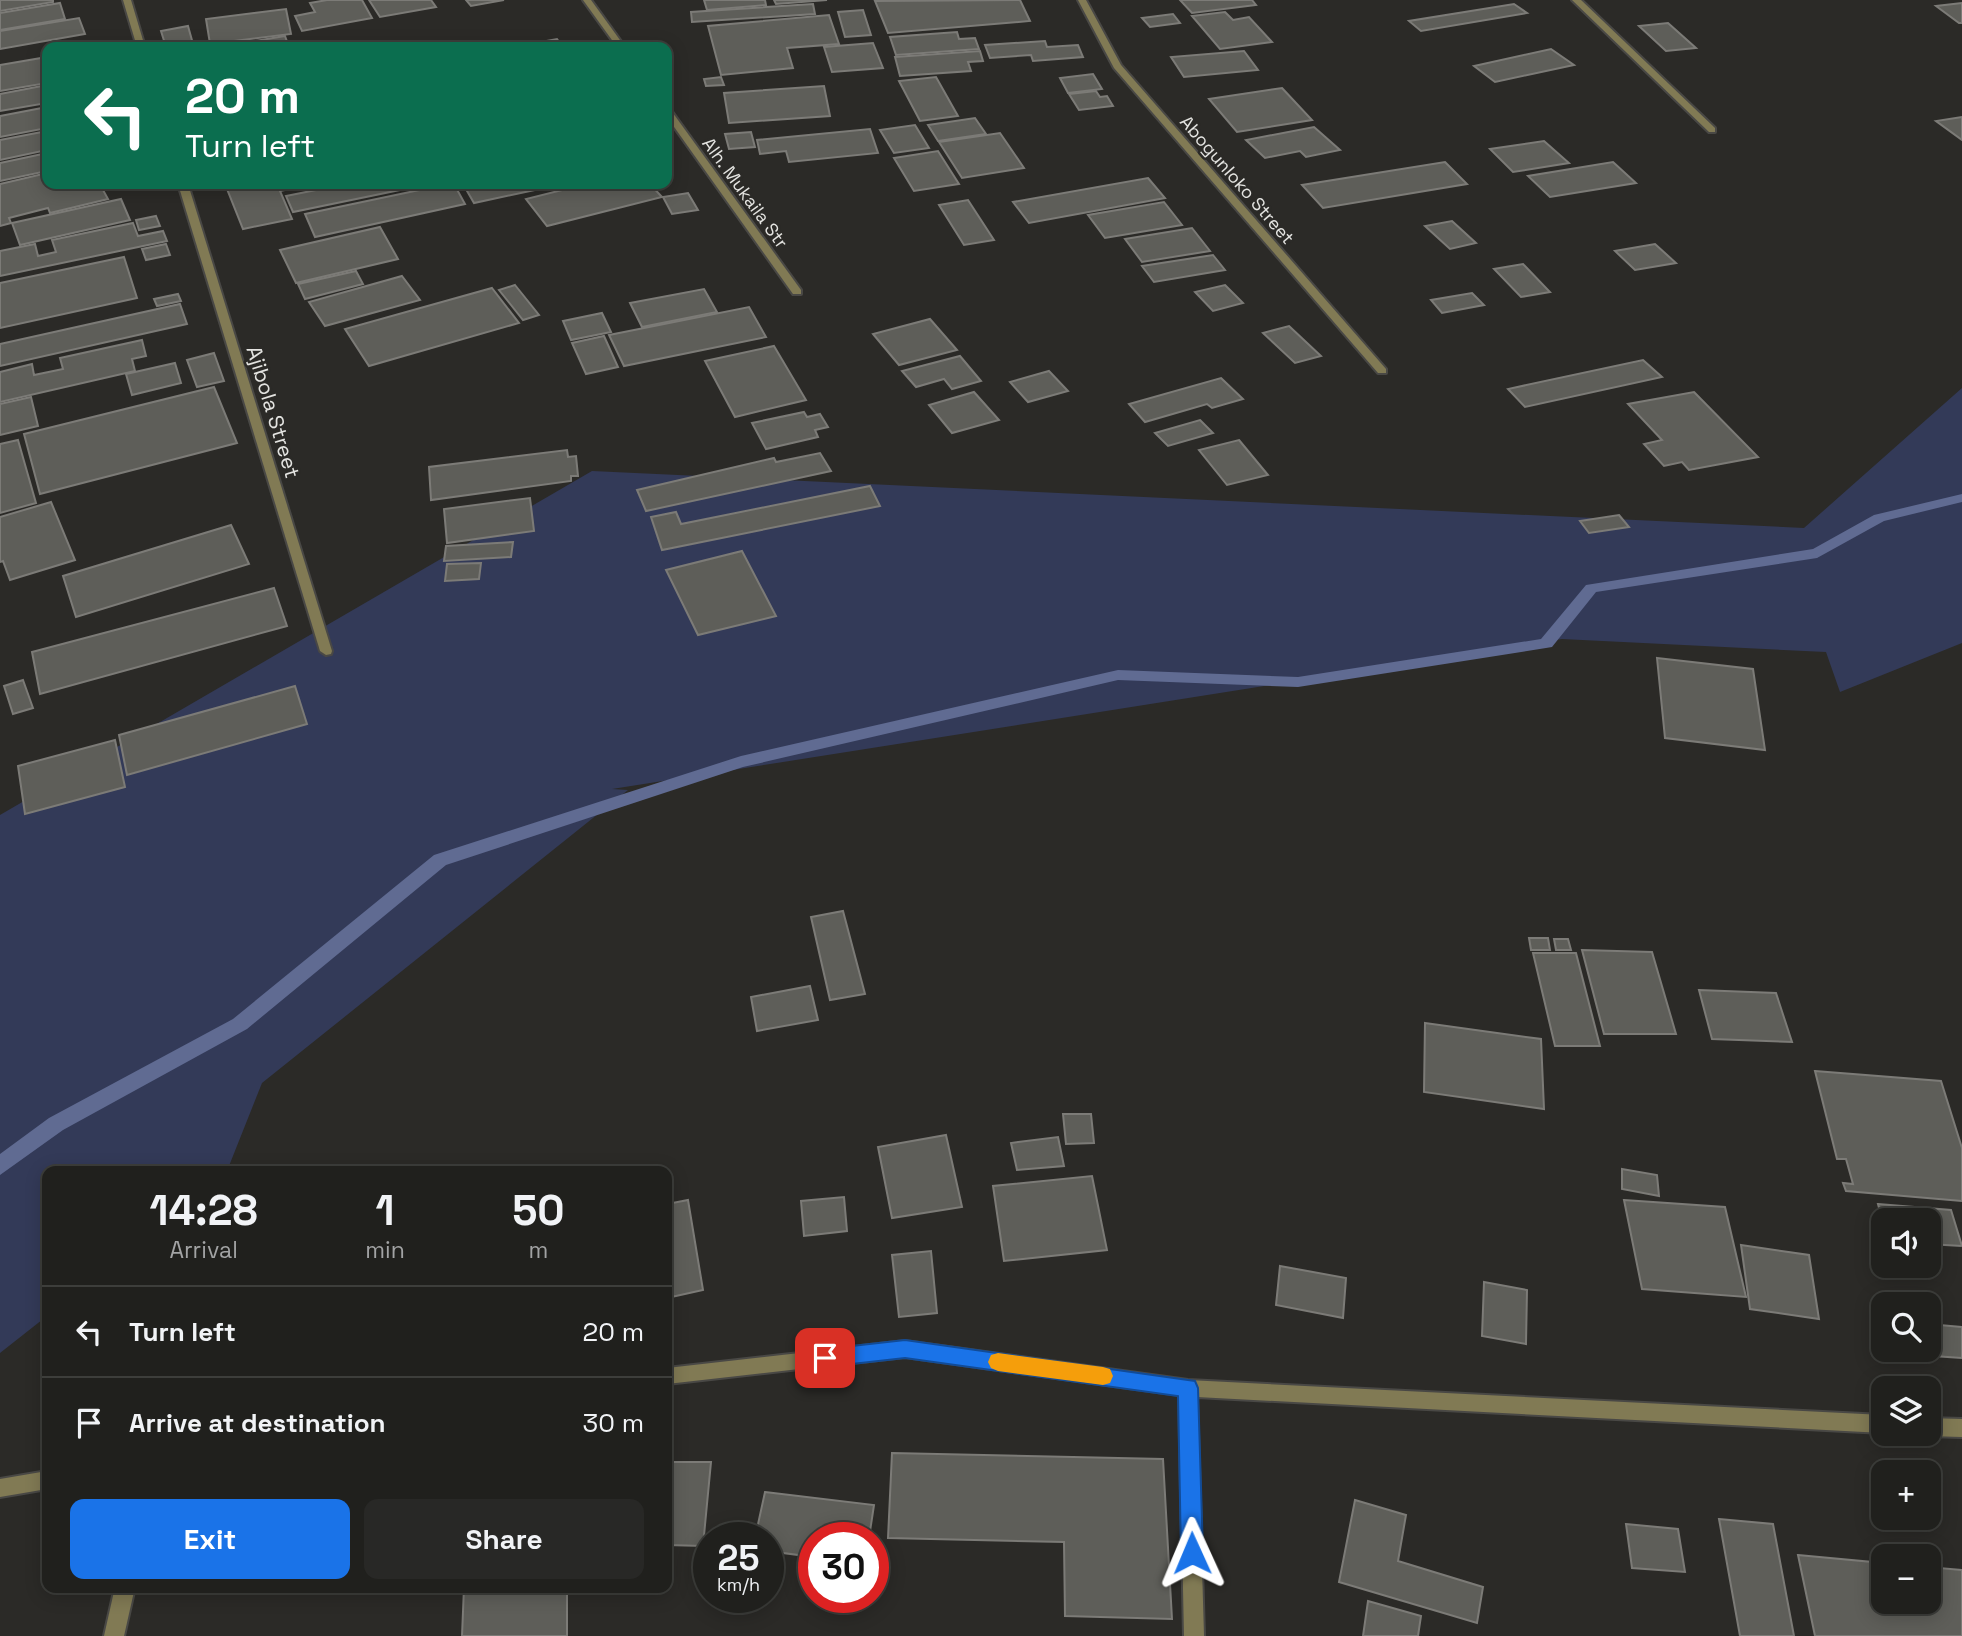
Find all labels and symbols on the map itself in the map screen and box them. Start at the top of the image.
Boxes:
street label: Abogunloko Street [1175,111,1300,249]
street label: Alh. Mukaila Str [697,133,794,253]
street label: Ajibola Street [241,342,306,481]
pin [795,1328,855,1388]
position arrow [1155,1516,1229,1590]
speed limit sign: 30 [798,1522,889,1613]

